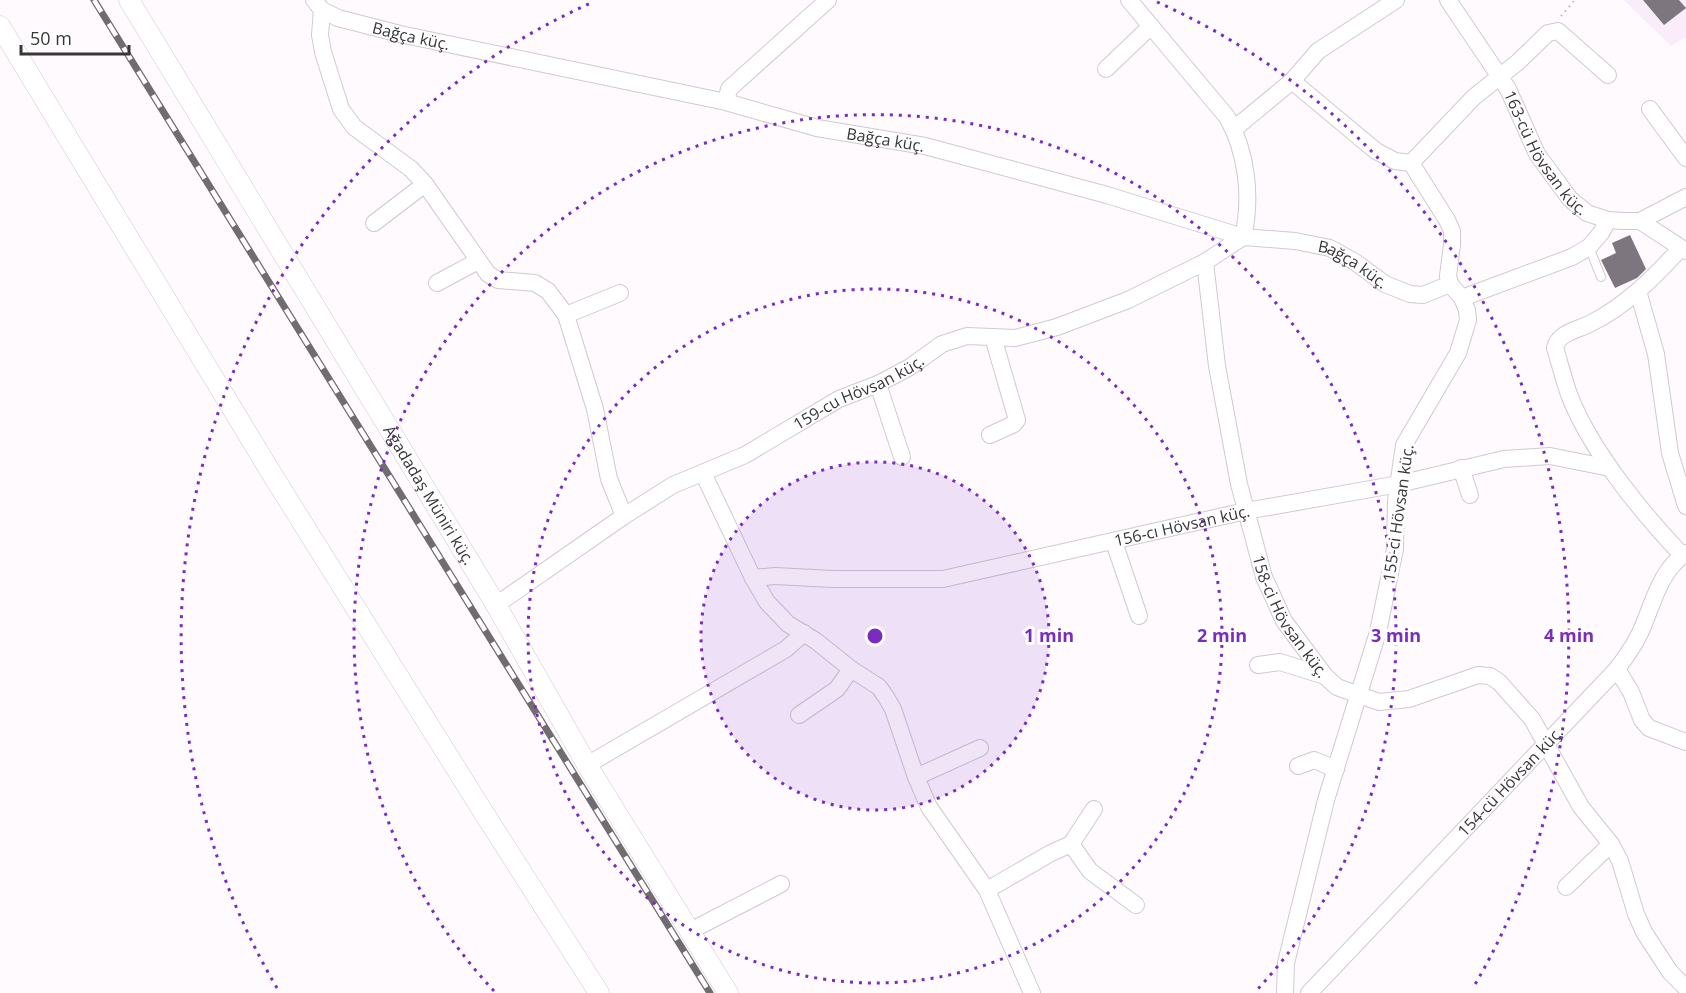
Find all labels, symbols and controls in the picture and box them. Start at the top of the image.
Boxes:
street label: Bağça küç. [370,16,452,55]
scale bar [21,18,129,56]
text: 50 m [30,26,72,50]
street label: 163-cü Hövsan küç. [1499,87,1592,220]
street label: Bağça küç. [845,122,926,157]
street label: Bağça küç. [1316,235,1392,293]
street label: 159-cu Hövsan küç. [789,349,928,435]
street label: Ağadadaş Müniri küç. [378,421,480,569]
street label: 155-ci Hövsan küç. [1377,443,1419,583]
street label: 156-cı Hövsan küç. [1112,500,1251,551]
street label: 158-ci Hövsan küç. [1248,553,1333,682]
text: 1 min [1024,623,1074,647]
text: 2 min [1197,623,1247,647]
text: 3 min [1371,623,1421,647]
text: 4 min [1544,623,1594,647]
centre of rings [865,626,885,646]
street label: 154-cü Hövsan küç. [1453,722,1568,841]

